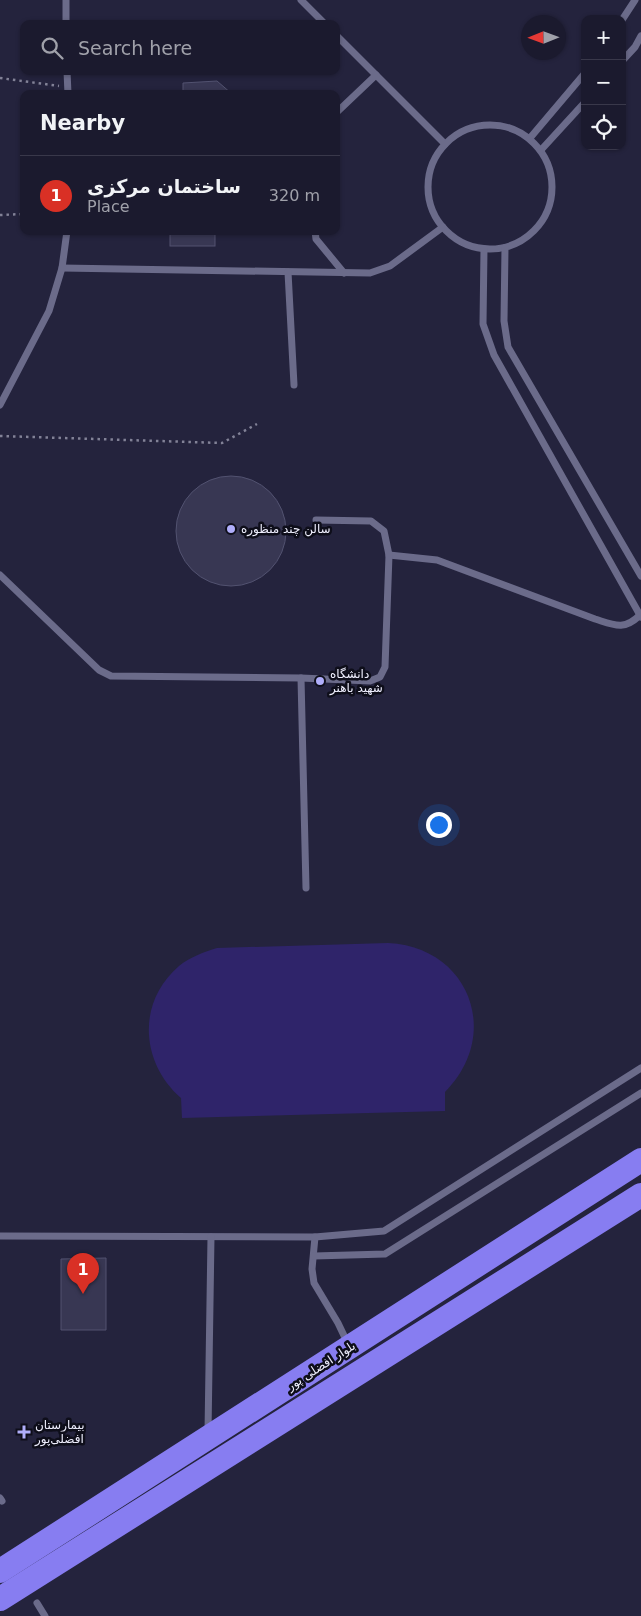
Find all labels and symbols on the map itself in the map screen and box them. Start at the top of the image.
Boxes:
north arrow [521,15,566,60]
place label: سالن چند منظوره [241,522,331,537]
marker: سالن چند منظوره [225,523,237,535]
place label: دانشگاه شهید باهنر [329,667,383,696]
marker: دانشگاه شهید باهنر [314,675,326,687]
your location [426,812,452,838]
pin: 1 [67,1253,99,1294]
street label: بلوار افضلی پور [283,1339,359,1395]
place label: بیمارستان افضلی‌پور [34,1418,85,1447]
marker: بیمارستان افضلی‌پور [17,1425,31,1439]

